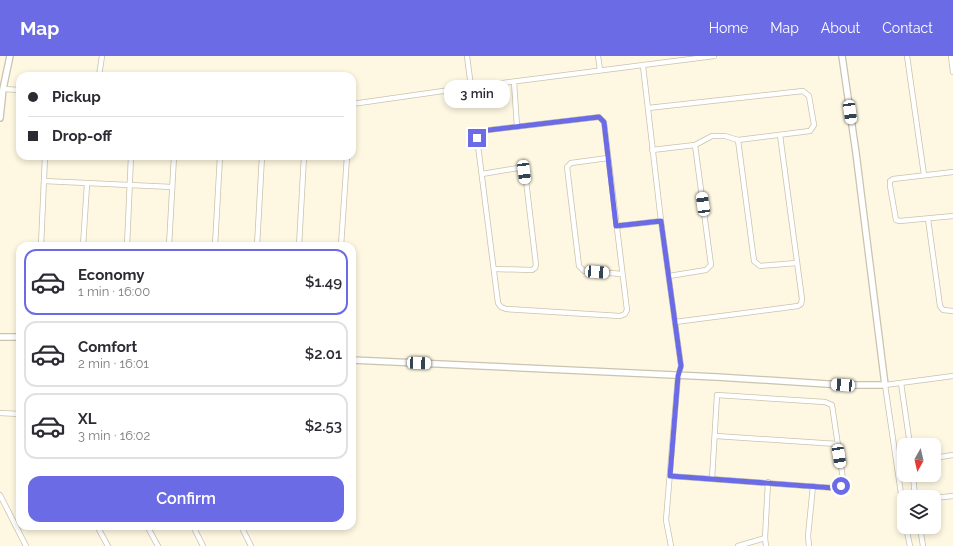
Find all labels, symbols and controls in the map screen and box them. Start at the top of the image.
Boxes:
text: Map [20,17,59,39]
text: Home [709,20,748,36]
text: Map [770,20,799,36]
text: About [821,20,860,36]
text: Contact [882,20,933,36]
callout: 3 min [444,80,510,108]
text: 3 min [460,86,494,101]
text: Pickup [52,88,101,106]
car [842,99,858,125]
text: Drop-off [52,127,112,145]
route end [468,129,486,147]
car [517,159,531,185]
car [695,191,711,217]
icon: car [30,264,66,300]
car [585,265,609,279]
text: Economy [78,266,145,284]
text: $1.49 [305,273,342,291]
text: 1 min · 16:00 [78,284,150,299]
icon: car [30,336,66,372]
text: Comfort [78,338,137,356]
text: $2.01 [305,345,342,363]
text: 2 min · 16:01 [78,356,149,371]
car [407,357,431,369]
car [831,378,855,392]
icon: car [30,408,66,444]
text: XL [78,410,96,428]
text: $2.53 [305,417,342,435]
text: 3 min · 16:02 [78,428,150,443]
north arrow [897,438,941,482]
map controls [897,438,941,534]
car [831,443,847,469]
button: Confirm [28,476,344,522]
route start [832,477,850,495]
button: layers [897,490,941,534]

